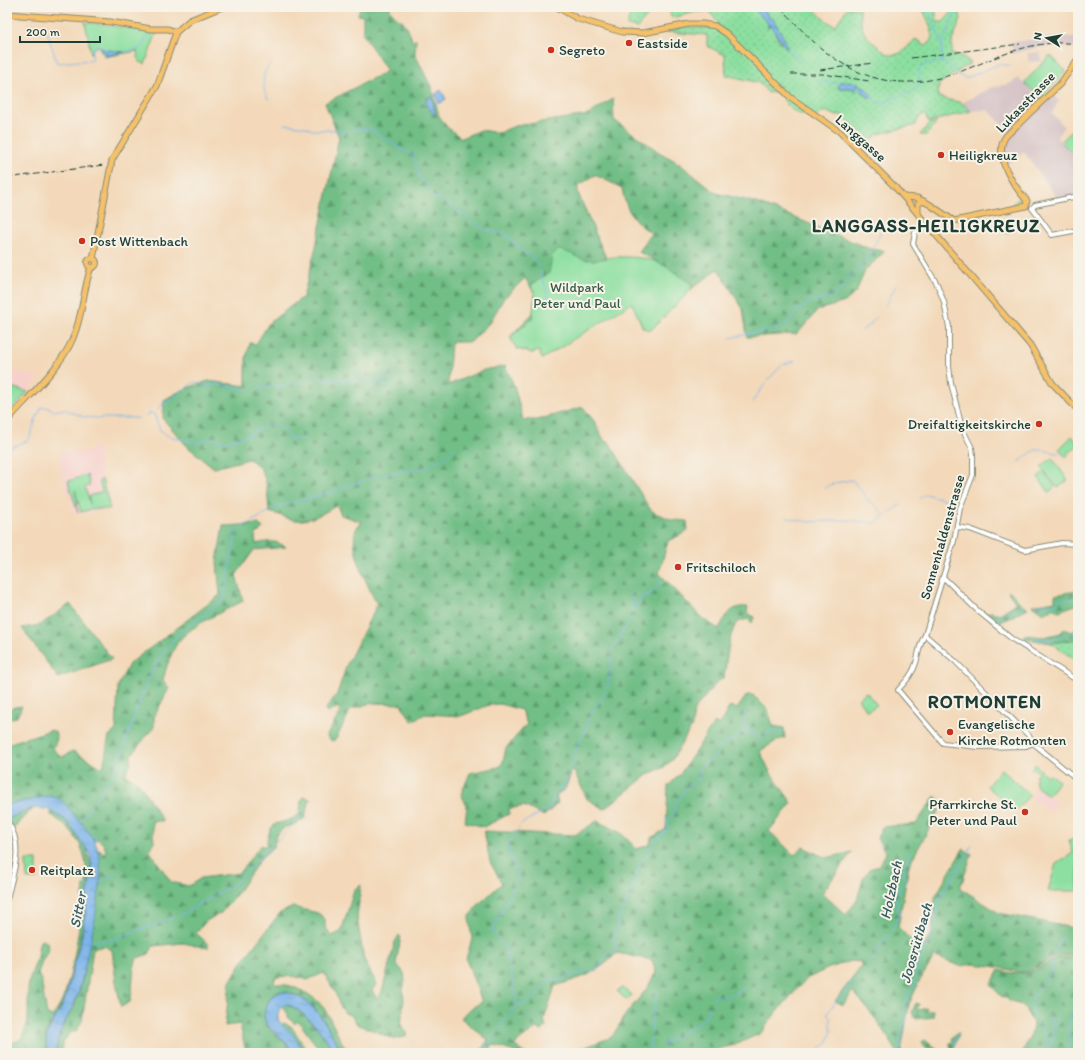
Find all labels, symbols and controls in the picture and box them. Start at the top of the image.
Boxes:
scale bar [20,18,100,44]
north arrow [1027,18,1067,58]
text: 200 m [26,25,60,39]
text: N [1031,31,1045,41]
place label: Eastside [637,35,688,52]
marker: Eastside [624,38,634,48]
place label: Segreto [559,42,605,59]
marker: Segreto [546,45,556,55]
street label: Lukasstrasse [992,68,1059,136]
street label: Langgasse [832,111,890,166]
place label: Heiligkreuz [949,147,1018,164]
marker: Heiligkreuz [936,150,946,160]
district label: LANGGASS-HEILIGKREUZ [812,215,1040,237]
place label: Post Wittenbach [90,233,189,250]
marker: Post Wittenbach [77,236,87,246]
park label: Wildpark Peter und Paul [533,279,621,312]
place label: Dreifaltigkeitskirche [908,416,1031,433]
marker: Dreifaltigkeitskirche [1034,419,1044,429]
street label: Sonnenhaldenstrasse [917,472,969,602]
place label: Fritschiloch [686,559,756,576]
marker: Fritschiloch [673,562,683,572]
district label: ROTMONTEN [928,691,1042,713]
place label: Evangelische Kirche Rotmonten [958,716,1067,749]
marker: Evangelische Kirche Rotmonten [945,727,955,737]
place label: Pfarrkirche St. Peter und Paul [929,796,1017,829]
marker: Pfarrkirche St. Peter und Paul [1020,807,1030,817]
water label: Holzbach [876,859,906,921]
place label: Reitplatz [40,862,94,879]
marker: Reitplatz [27,865,37,875]
water label: Sitter [66,889,91,929]
water label: Joosrütibach [896,901,936,985]

